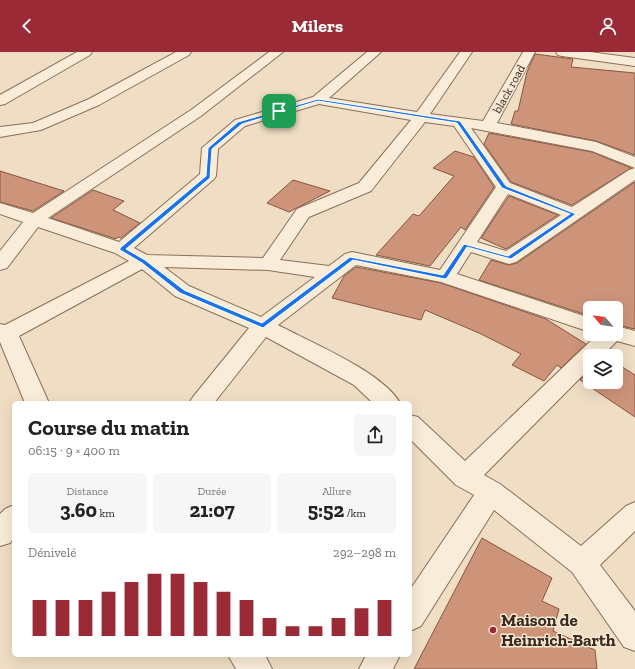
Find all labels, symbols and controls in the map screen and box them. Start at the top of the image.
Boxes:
icon: back [16,15,38,37]
text: Milers [292,15,343,37]
icon: person [597,15,619,37]
street label: black road [489,62,528,117]
pin [262,94,296,128]
icon: arrive [268,100,290,122]
north arrow [583,301,623,341]
map controls [583,301,623,389]
button: layers [583,349,623,389]
text: Course du matin [28,414,189,441]
button: share [354,414,396,456]
text: 06:15 · 9 × 400 m [28,443,120,458]
text: Distance [67,485,108,498]
text: Durée [198,485,226,498]
text: Allure [322,485,351,498]
text: 3.60 [60,498,97,522]
text: 21:07 [189,498,235,522]
text: 5:52 [308,498,344,522]
text: km [97,507,115,520]
text: /km [344,507,366,520]
text: Dénivelé [28,545,76,560]
text: 292–298 m [333,545,396,560]
place label: Maison de Heinrich-Barth [501,610,616,650]
marker: Maison de Heinrich-Barth [488,625,498,635]

